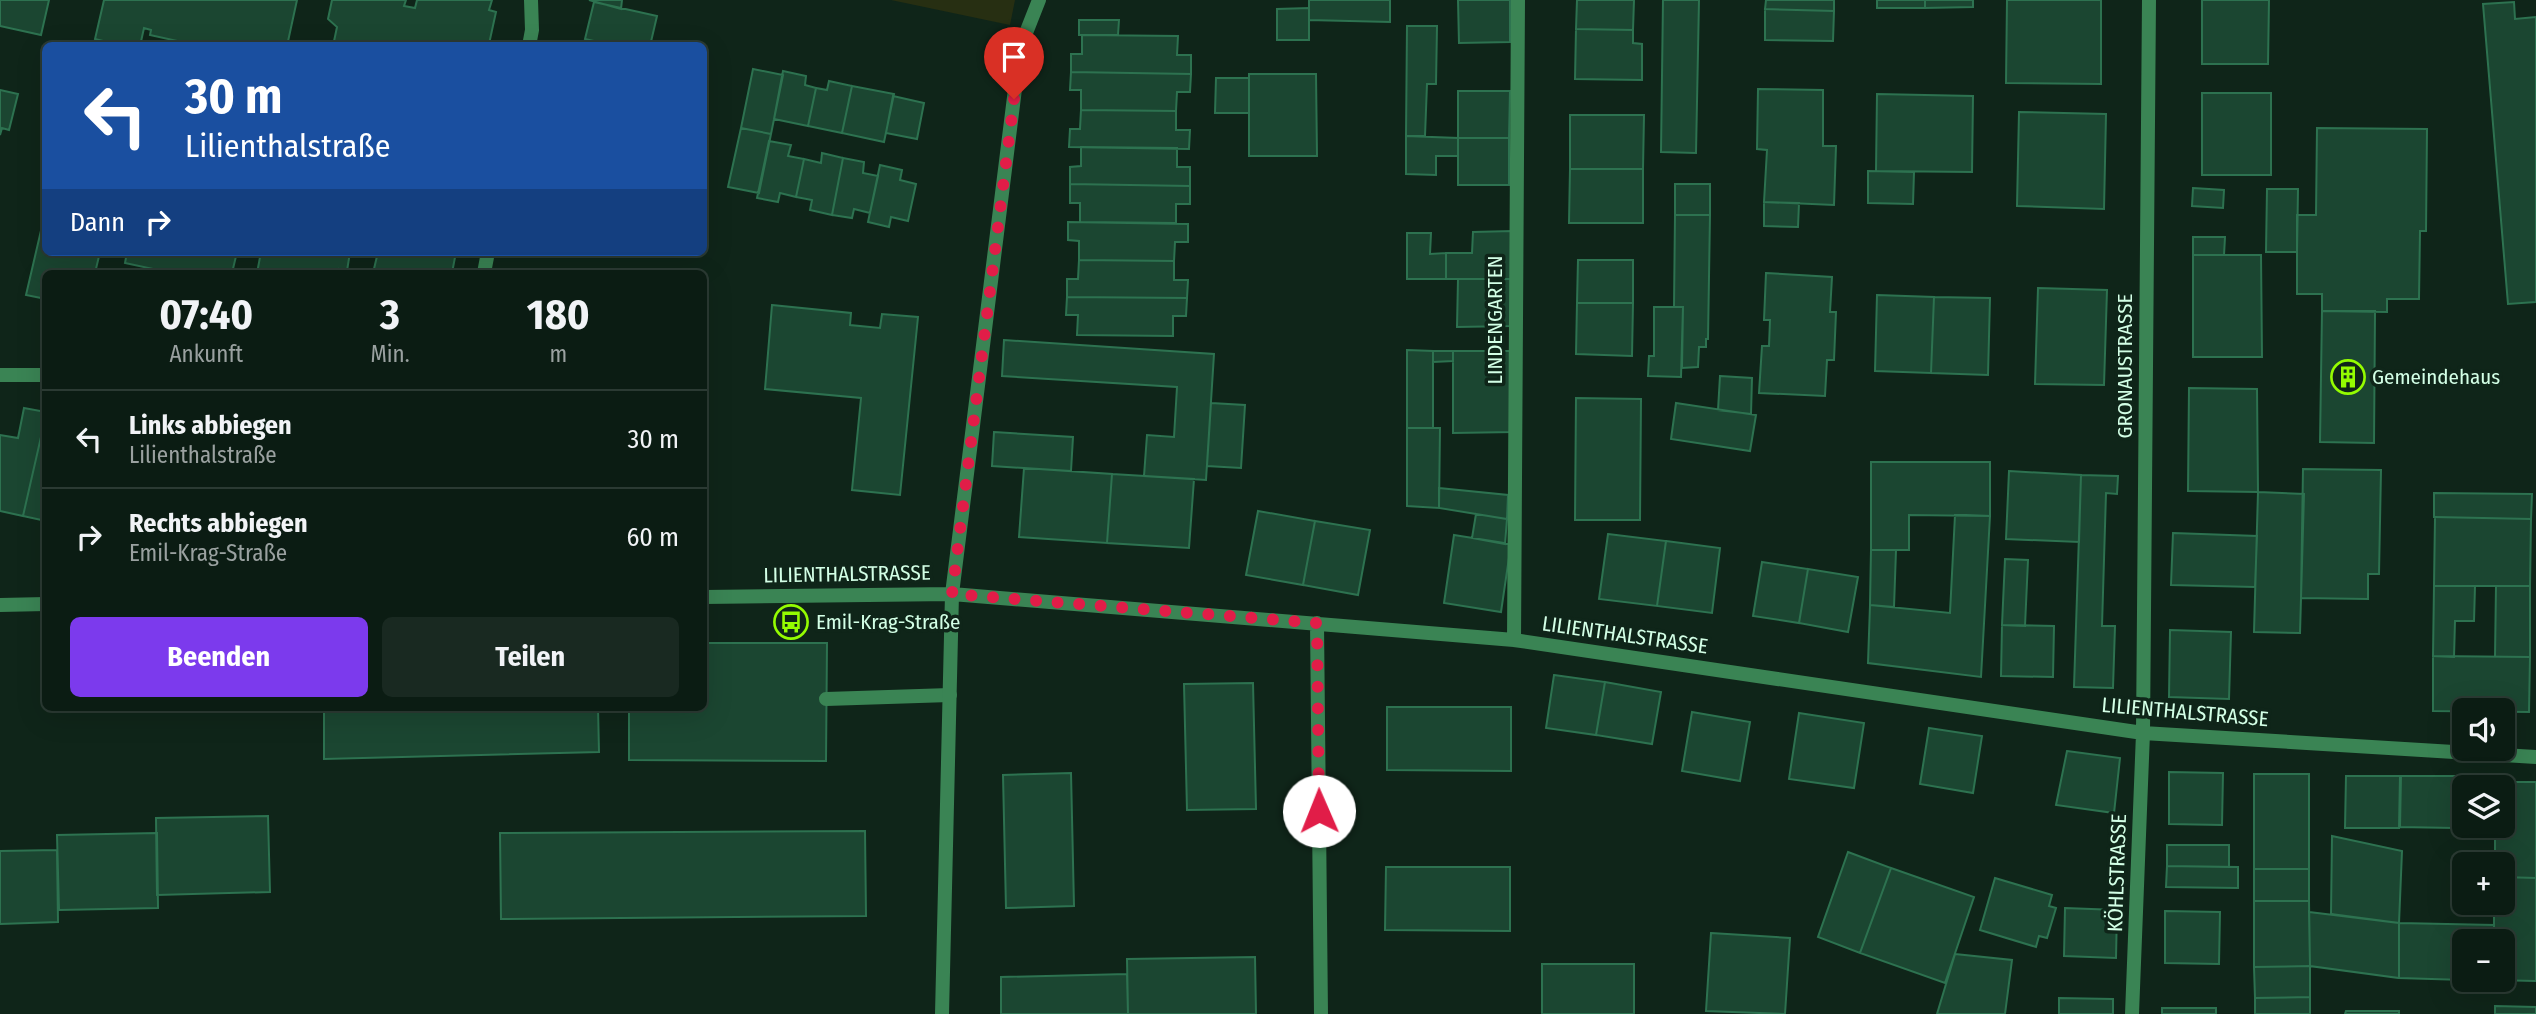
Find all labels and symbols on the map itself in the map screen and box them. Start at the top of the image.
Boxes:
pin [984,27,1044,99]
street label: LINDENGARTEN [1482,256,1508,384]
street label: GRONAUSTRASSE [2112,293,2138,438]
building icon: Gemeindehaus [2329,358,2367,396]
place label: Gemeindehaus [2372,364,2500,390]
street label: LILIENTHALSTRASSE [763,560,931,588]
bus stop icon: Emil-Krag-Straße [772,603,810,641]
place label: Emil-Krag-Straße [816,609,960,635]
street label: LILIENTHALSTRASSE [1540,610,1710,660]
street label: LILIENTHALSTRASSE [2101,692,2270,732]
position arrow [1282,774,1356,848]
street label: KÖHLSTRASSE [2102,813,2132,933]

